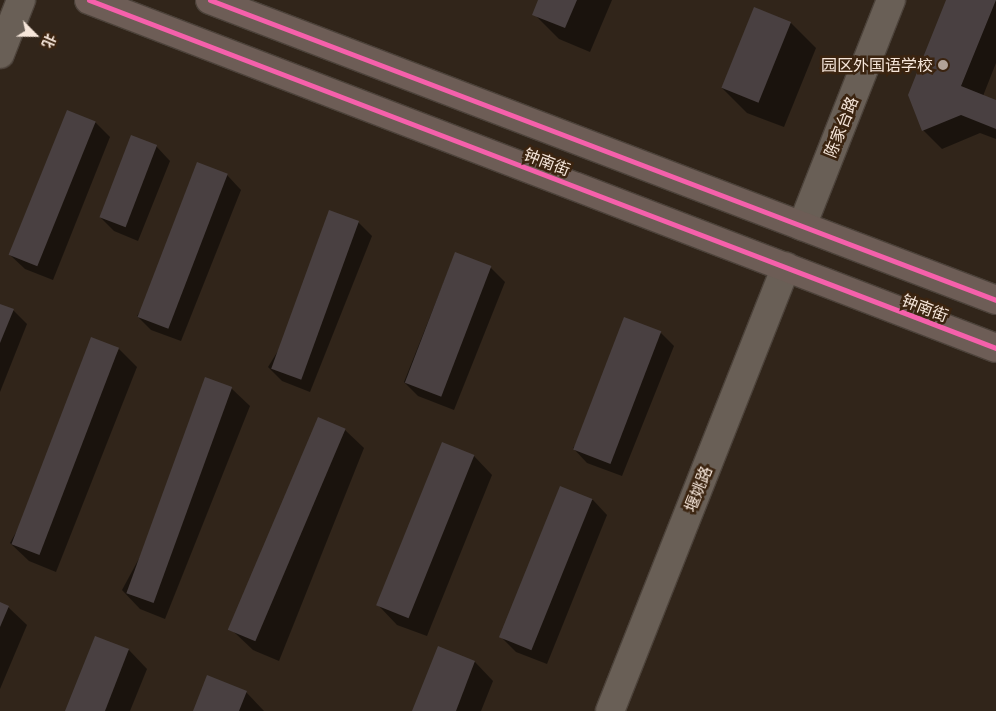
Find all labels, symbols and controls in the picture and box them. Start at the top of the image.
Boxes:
north arrow [10,10,60,60]
text: 北 [38,31,60,51]
place label: 园区外国语学校 [821,55,933,75]
marker: 园区外国语学校 [937,59,949,71]
street label: 陈家台路 [820,94,862,160]
street label: 钟南街 [521,144,573,180]
street label: 钟南街 [899,290,951,326]
street label: 堰姚路 [680,463,716,515]

